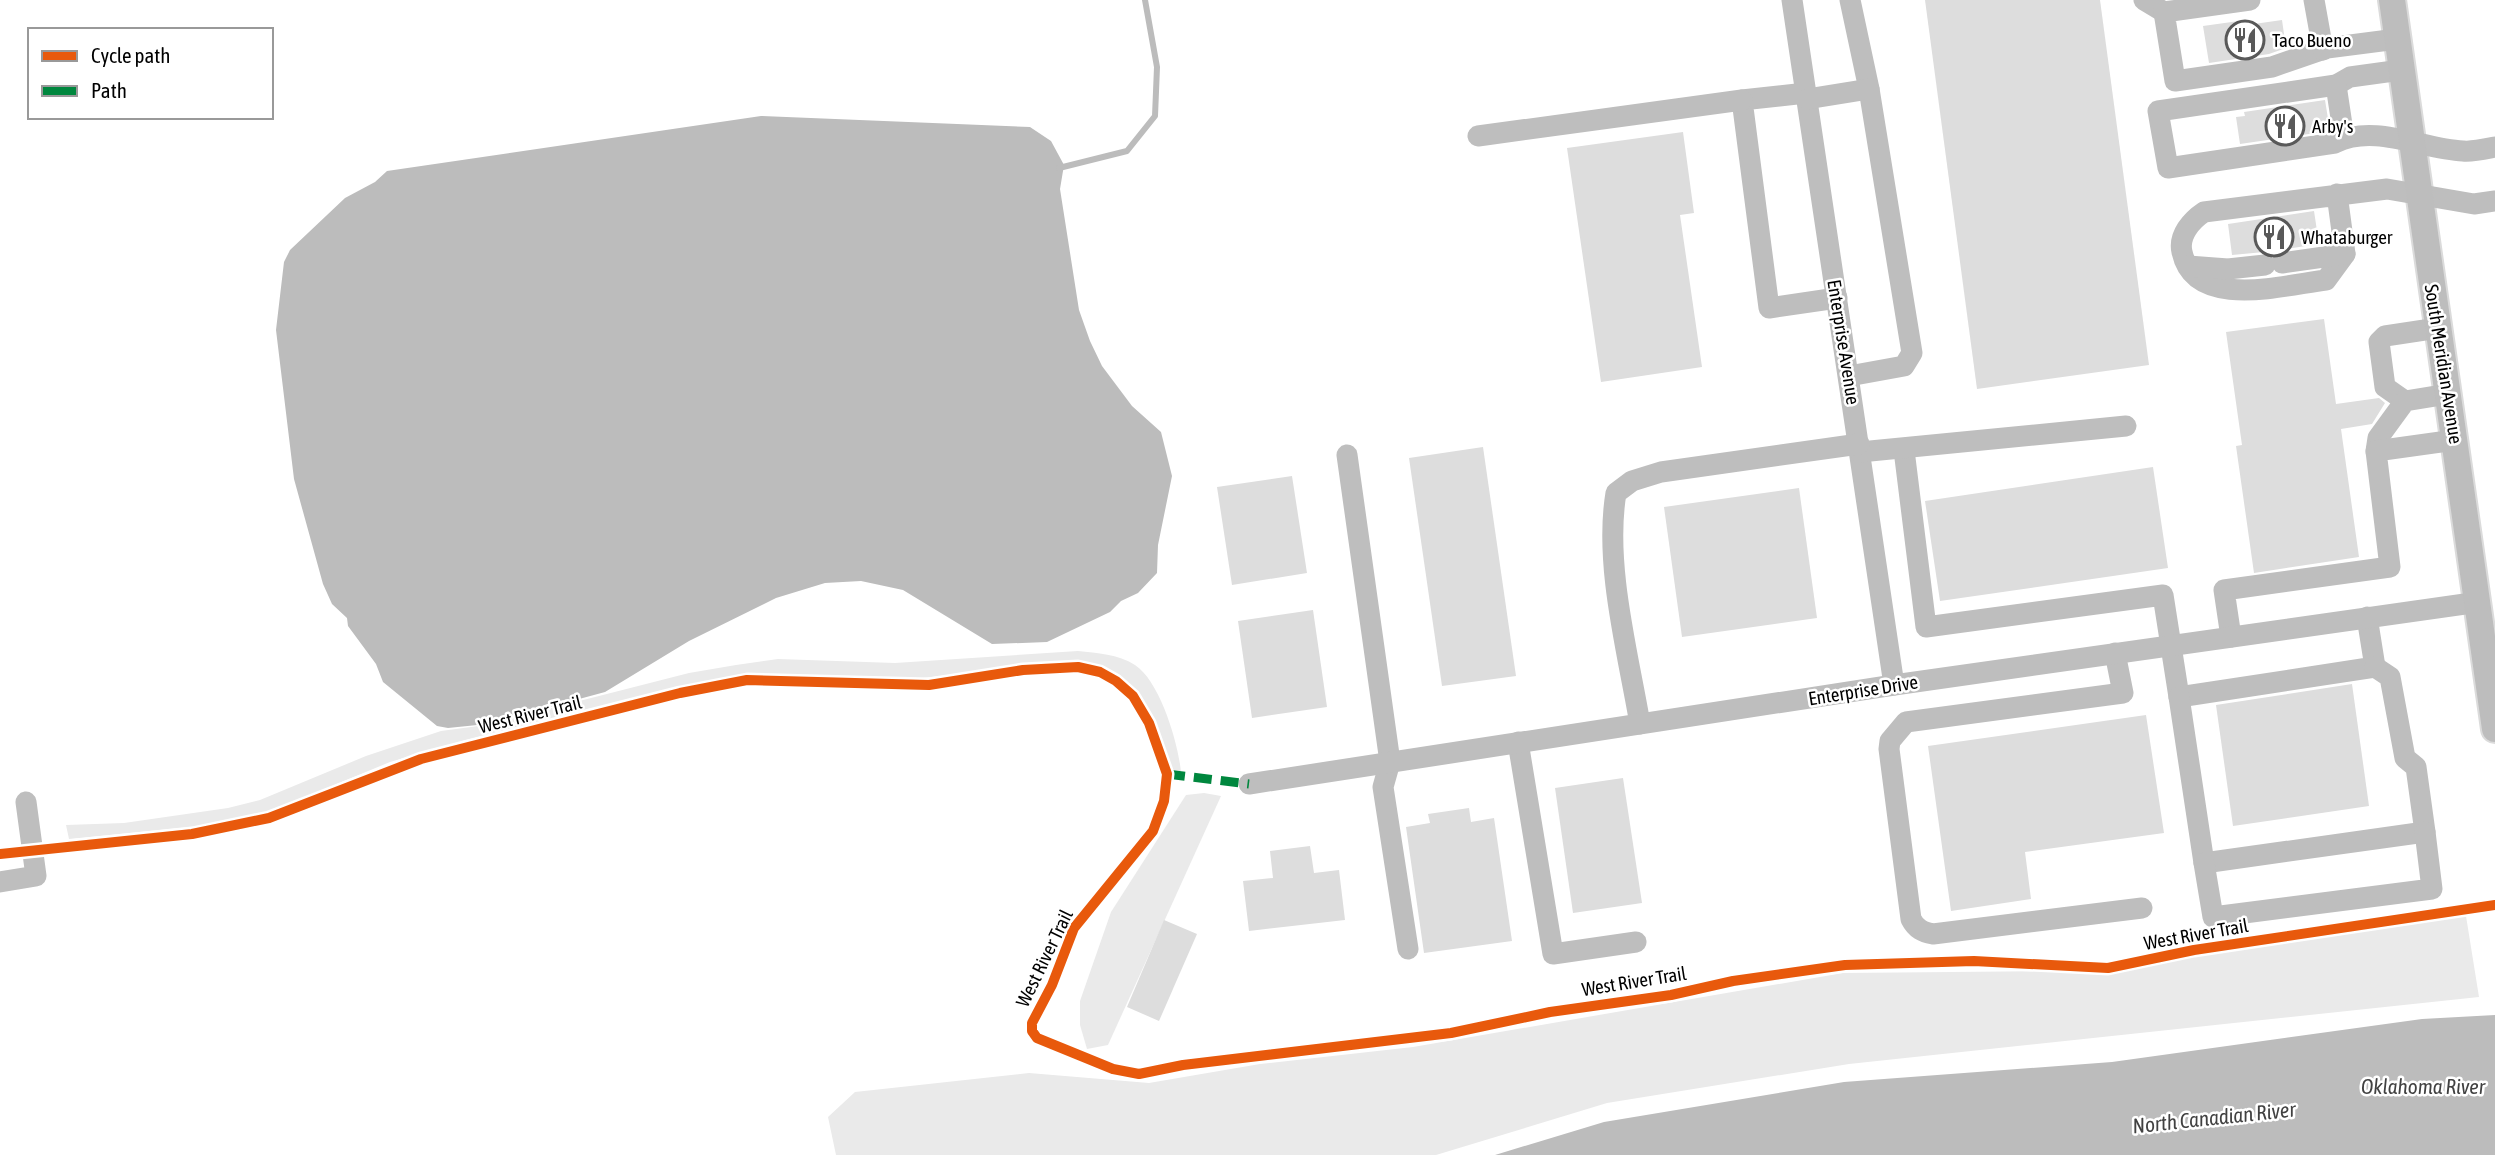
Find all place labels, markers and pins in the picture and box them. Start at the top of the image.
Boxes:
restaurant icon: Taco Bueno [2224,19,2266,61]
place label: Taco Bueno [2272,29,2351,51]
restaurant icon: Arby's [2264,105,2306,147]
place label: Arby's [2312,115,2354,137]
restaurant icon: Whataburger [2253,216,2295,258]
place label: Whataburger [2301,226,2393,248]

